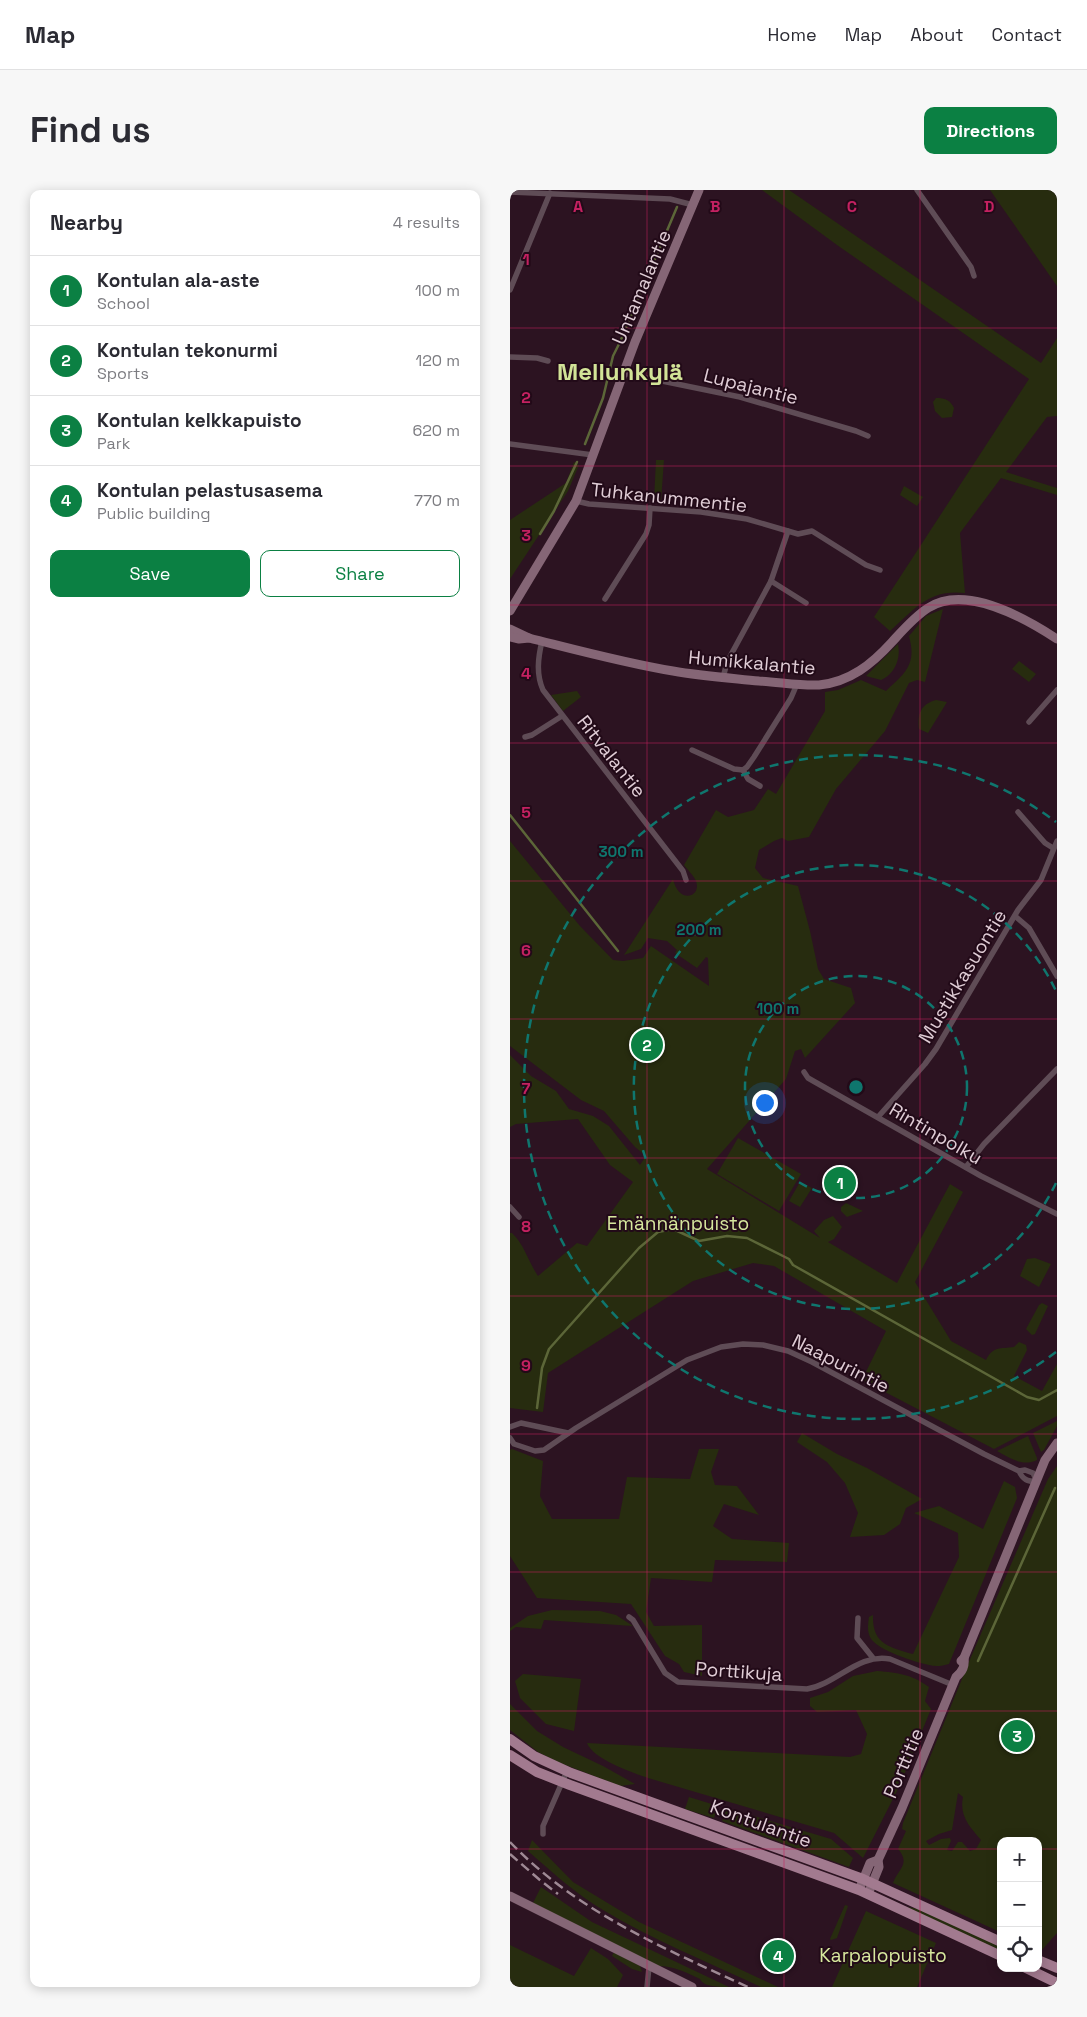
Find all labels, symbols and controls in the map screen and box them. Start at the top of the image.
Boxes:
text: Map [25,19,75,50]
text: Home [768,23,817,46]
text: Map [845,23,882,46]
text: About [910,23,964,46]
text: Contact [992,23,1062,46]
button: Directions [924,107,1057,154]
text: Find us [30,108,151,152]
text: A [573,196,583,217]
text: B [710,196,720,217]
text: C [847,196,857,217]
text: D [984,196,994,217]
text: Nearby [50,209,123,236]
text: 4 results [393,212,460,233]
street label: Untamalantie [606,226,677,348]
text: 1 [522,249,530,270]
text: Kontulan ala-aste [97,268,260,293]
text: 1 [62,280,70,301]
text: 100 m [415,280,460,301]
text: School [97,293,150,314]
text: Kontulan tekonurmi [97,338,278,363]
text: 2 [61,350,71,371]
text: 120 m [416,350,460,371]
district label: Mellunkylä [557,356,683,387]
text: Sports [97,363,149,384]
street label: Lupajantie [701,363,801,410]
text: 2 [521,387,531,408]
text: Kontulan kelkkapuisto [97,408,302,433]
text: 3 [61,420,71,441]
text: 620 m [412,420,460,441]
text: Park [97,433,130,454]
street label: Tuhkanummentie [590,477,748,518]
text: Kontulan pelastusasema [97,478,323,503]
text: 4 [61,490,71,511]
text: 770 m [414,490,460,511]
text: Public building [97,503,210,524]
text: 3 [521,525,531,546]
button: Save [50,550,250,597]
button: Share [260,550,460,597]
street label: Humikkalantie [687,644,817,681]
text: 4 [521,663,531,684]
street label: Ritvalantie [572,710,652,803]
text: 5 [521,802,531,823]
text: 300 m [598,842,644,861]
street label: Mustikkasuontie [913,905,1012,1048]
text: 200 m [677,920,721,939]
text: 6 [521,940,531,961]
text: 100 m [757,999,799,1018]
pin: 2 [631,1026,663,1064]
text: 7 [522,1078,531,1099]
centre of rings [847,1078,865,1096]
your location [752,1090,778,1116]
street label: Rintinpolku [885,1097,987,1170]
pin: 1 [824,1164,856,1202]
park label: Emännänpuisto [607,1211,749,1236]
text: 8 [521,1216,531,1237]
street label: Naapurintie [788,1328,894,1399]
text: 9 [521,1355,531,1376]
street label: Porttikuja [695,1656,783,1687]
pin: 3 [1001,1717,1033,1755]
street label: Porttitie [877,1724,929,1802]
street label: Kontulantie [707,1794,815,1853]
map controls [997,1837,1042,1972]
button: + [997,1837,1042,1882]
button: − [997,1882,1042,1927]
button: locate [997,1927,1042,1972]
pin: 4 [762,1937,794,1975]
park label: Karpalopuisto [819,1943,947,1968]

